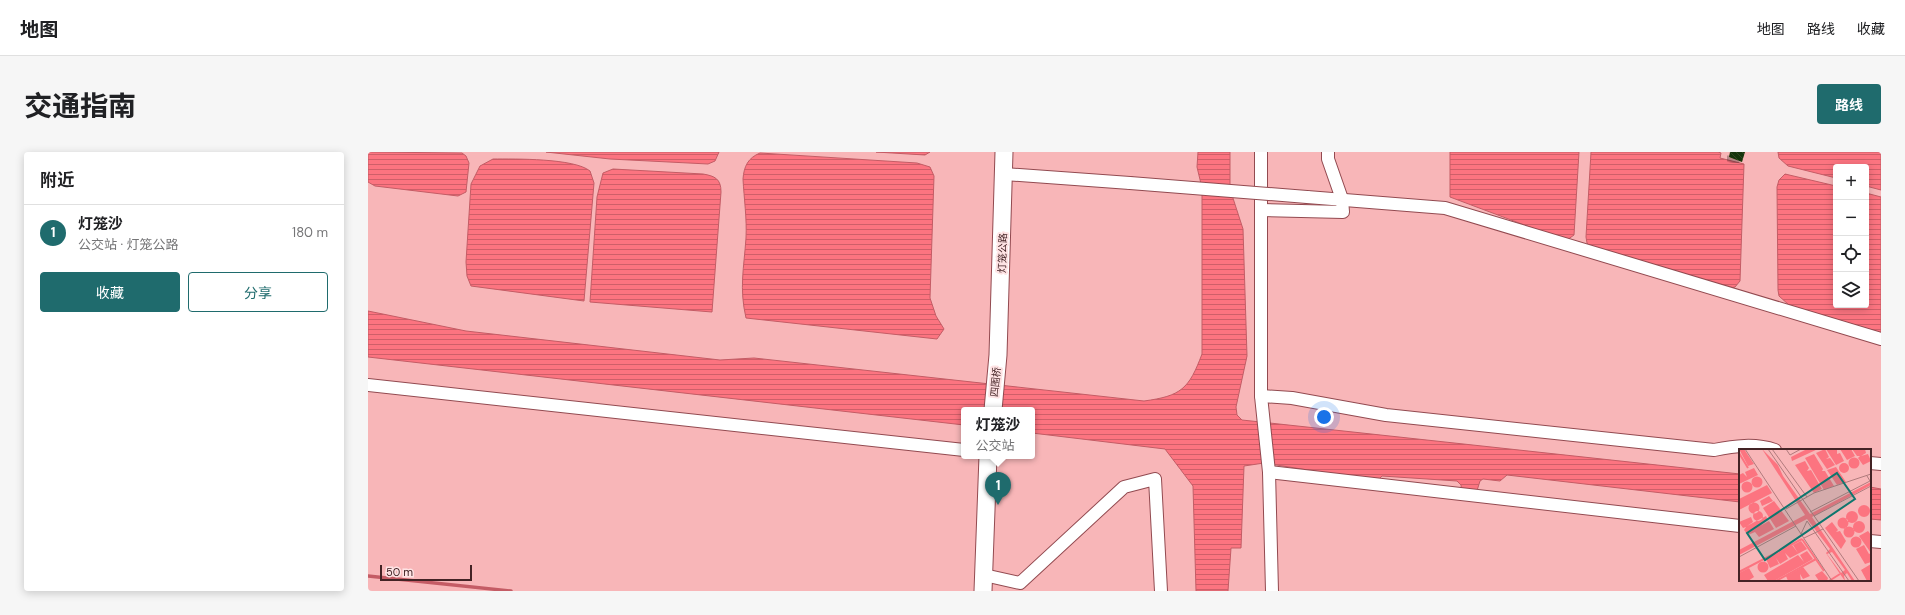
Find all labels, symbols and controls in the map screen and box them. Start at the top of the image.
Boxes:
text: 地图 [20,17,58,42]
text: 地图 [1757,20,1785,38]
text: 路线 [1807,20,1835,38]
text: 收藏 [1857,20,1885,38]
button: 路线 [1817,84,1881,124]
text: 交通指南 [24,88,136,125]
map controls [1833,164,1869,308]
button: + [1833,164,1869,200]
text: 附近 [40,169,74,191]
button: − [1833,200,1869,236]
text: 灯笼沙 [78,214,123,234]
text: 1 [51,224,55,241]
text: 180 m [292,224,328,241]
street label: 灯笼公路 [995,233,1010,273]
text: 公交站 · 灯笼公路 [78,236,179,253]
button: locate [1833,236,1869,272]
button: 收藏 [40,272,180,312]
button: 分享 [188,272,328,312]
button: layers [1833,272,1869,308]
street label: 四围桥 [987,366,1004,398]
popup [961,407,1035,459]
your location [1314,407,1334,427]
text: 灯笼沙 [975,415,1021,435]
text: 公交站 [975,437,1015,454]
inset map [1739,449,1871,581]
pin: 1 [985,472,1011,505]
scale bar [380,563,472,582]
text: 50 m [386,565,413,579]

